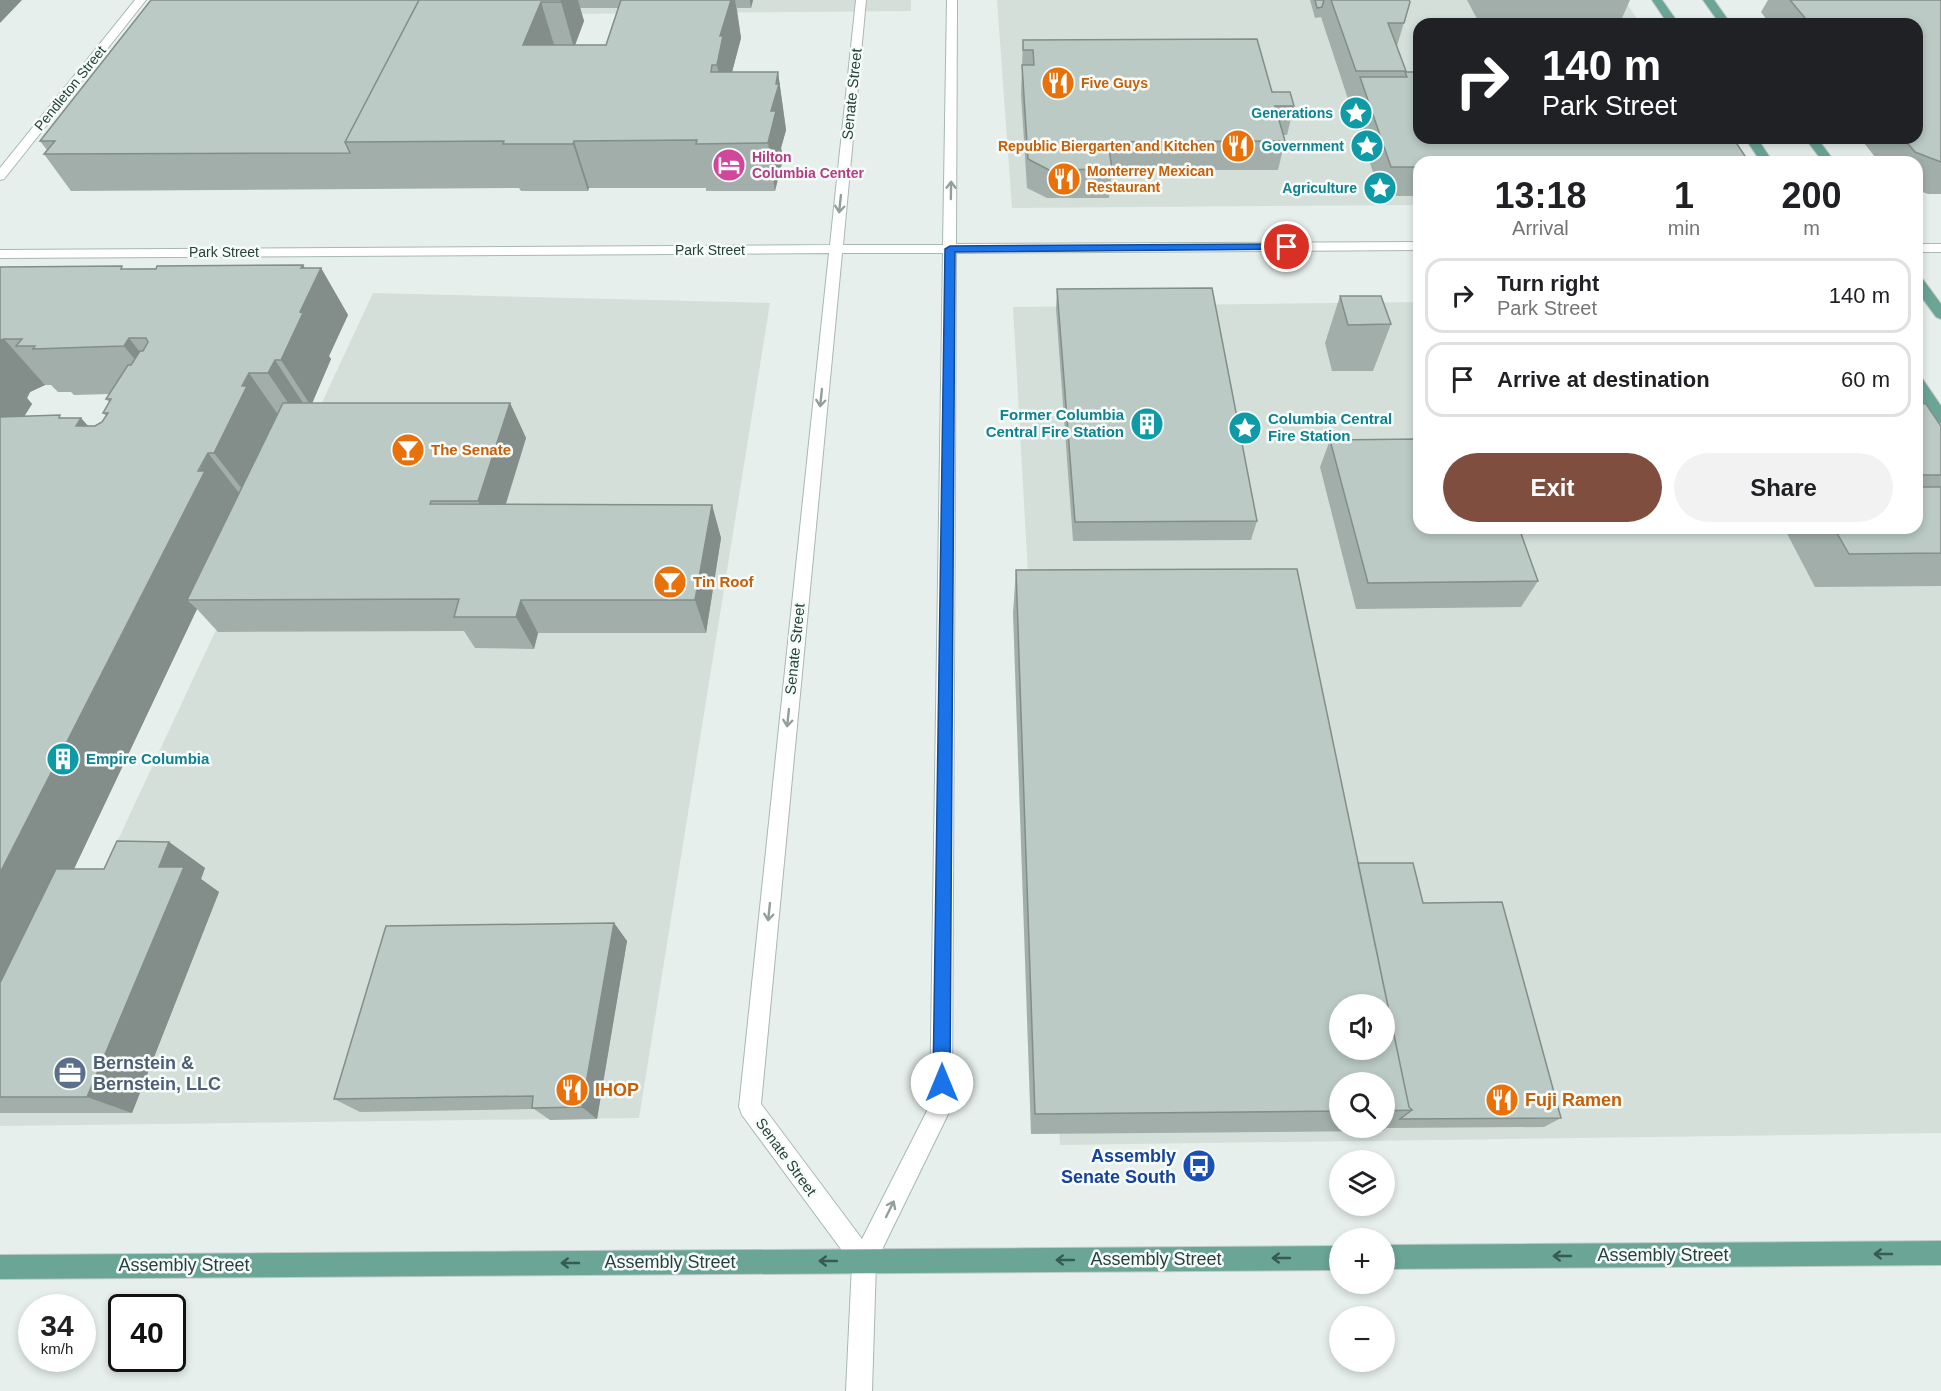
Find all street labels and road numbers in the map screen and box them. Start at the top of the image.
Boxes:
street label: Pendleton Street [31,42,109,134]
street label: Senate Street [838,47,865,140]
street label: Park Street [675,242,745,258]
street label: Park Street [189,244,259,260]
street label: Senate Street [781,602,808,695]
street label: Senate Street [753,1115,821,1199]
street label: Assembly Street [1597,1245,1729,1265]
street label: Assembly Street [1090,1249,1222,1269]
street label: Assembly Street [604,1252,736,1272]
street label: Assembly Street [118,1255,250,1275]

